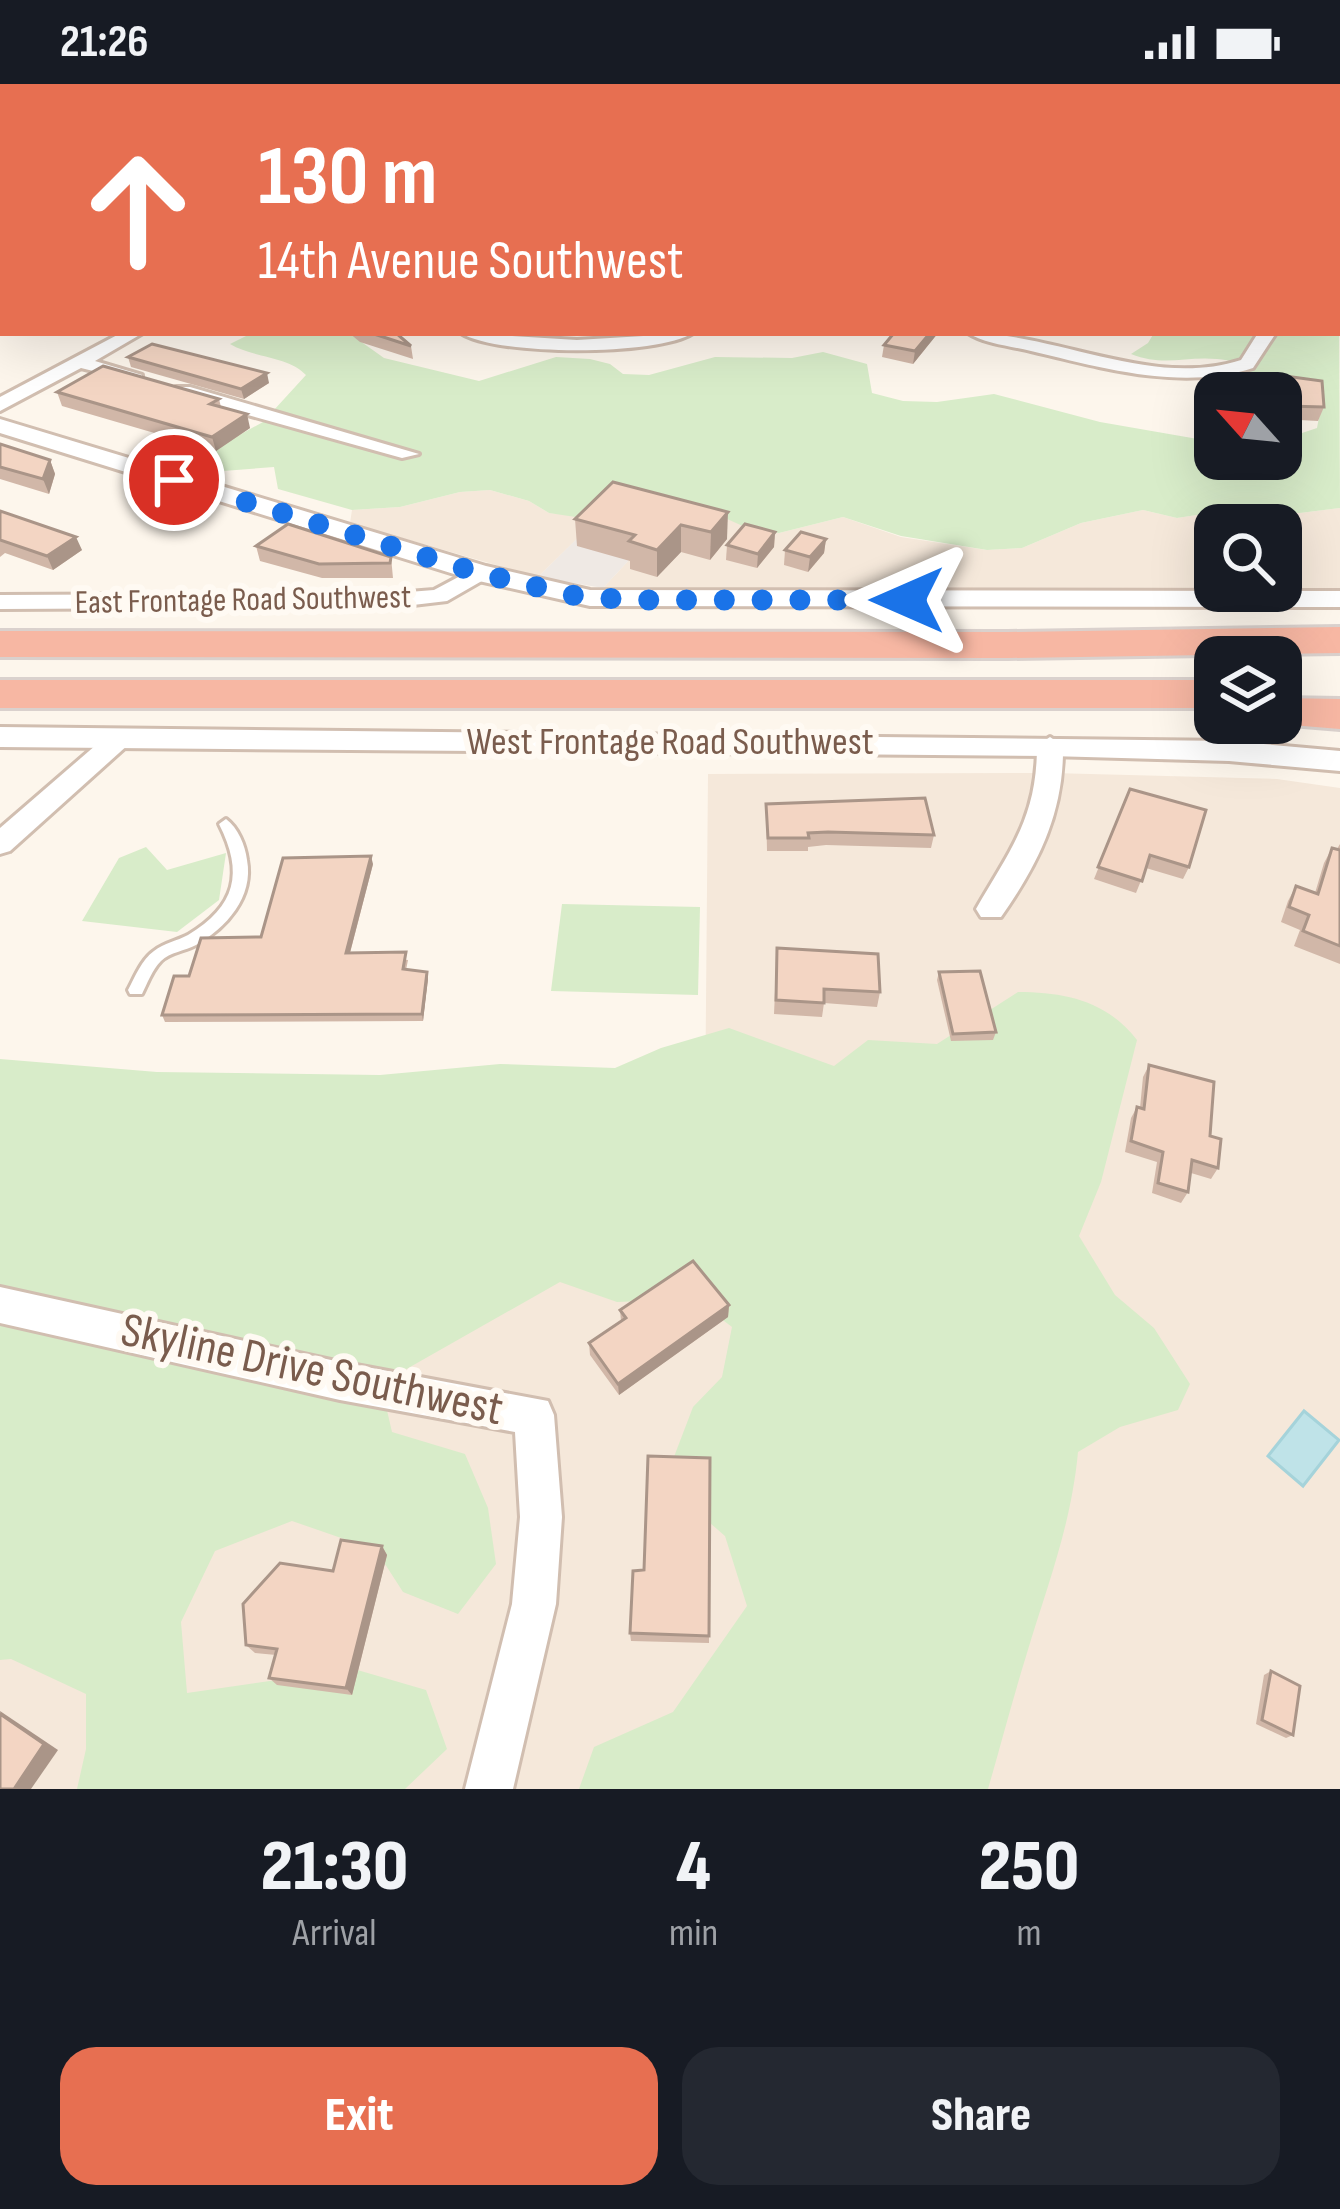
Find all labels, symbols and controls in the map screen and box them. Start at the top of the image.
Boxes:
text: 21:26 [60,15,148,70]
text: 130 m [258,127,437,228]
icon: ahead [60,132,216,288]
text: 14th Avenue Southwest [258,229,684,294]
north arrow [1194,372,1302,480]
map controls [1194,372,1302,744]
pin [123,429,225,531]
icon: arrive [141,447,207,513]
button: search [1194,504,1302,612]
position arrow [844,537,970,663]
street label: East Frontage Road Southwest [75,577,411,623]
button: layers [1194,636,1302,744]
street label: West Frontage Road Southwest [466,719,874,766]
street label: Skyline Drive Southwest [116,1302,508,1438]
text: 21:30 [261,1824,408,1911]
text: 4 [676,1824,711,1911]
text: 250 [979,1824,1079,1911]
text: Arrival [293,1910,376,1957]
text: min [669,1910,718,1957]
text: m [1016,1910,1042,1957]
button: Exit [60,2047,658,2185]
button: Share [682,2047,1280,2185]

